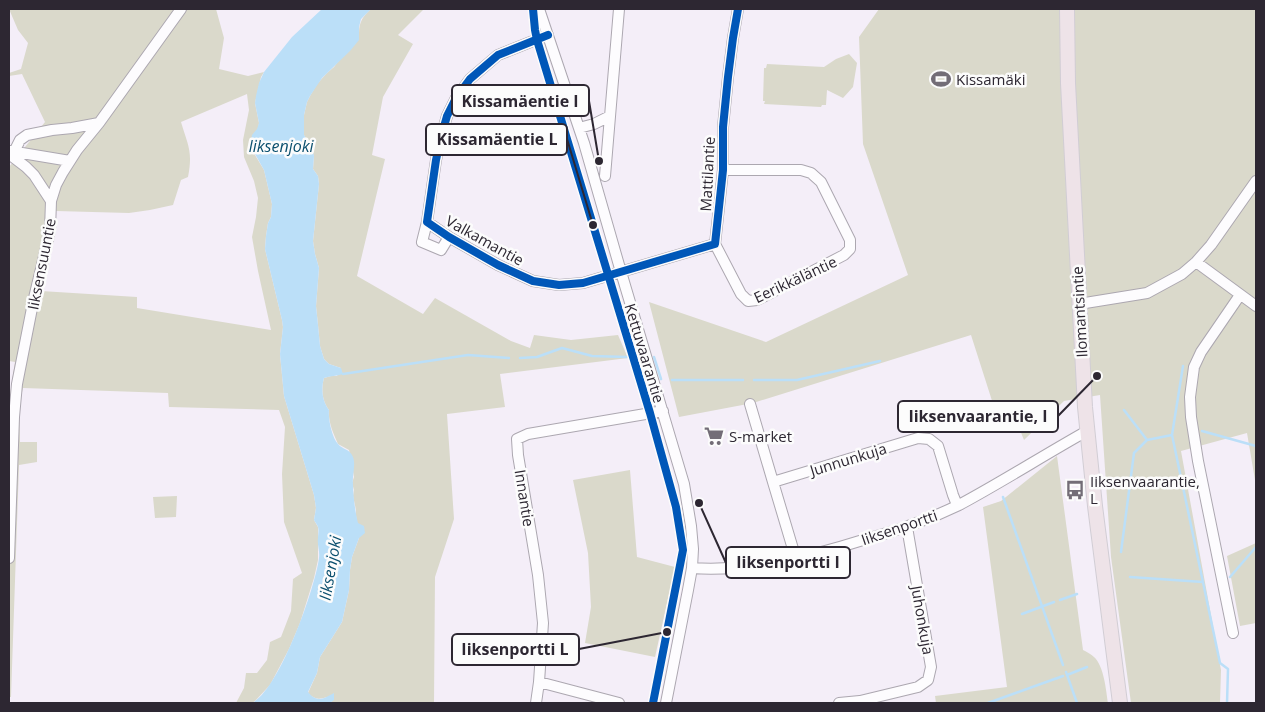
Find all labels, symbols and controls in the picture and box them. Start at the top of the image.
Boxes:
sports icon: Kissamäki [930,68,952,90]
place label: Kissamäki [956,69,1026,89]
callout: Kissamäentie I [452,85,589,116]
text: Kissamäentie I [461,90,579,112]
callout: Kissamäentie L [426,124,567,155]
text: Kissamäentie L [437,128,557,150]
water label: Iiksenjoki [248,135,315,157]
street label: Mattilantie [695,136,719,212]
street label: Valkamantie [442,210,528,270]
street label: Iiksensuuntie [22,216,60,312]
street label: Eerikkäläntie [750,251,840,307]
street label: Ilomantsintie [1067,266,1091,358]
street label: Kettuvaarantie [620,301,670,405]
callout: Iiksenvaarantie, I [898,401,1058,432]
text: Iiksenvaarantie, I [908,405,1048,427]
supermarket icon: S-market [703,425,725,447]
place label: S-market [729,426,792,446]
street label: Junnunkuja [805,438,889,481]
street label: Innantie [511,468,539,528]
place label: Iiksenvaarantie, L [1090,471,1200,508]
bus stop icon: Iiksenvaarantie, L [1064,479,1086,501]
street label: Iiksenportti [858,505,940,549]
water label: Iiksenjoki [314,533,347,602]
callout: Iiksenportti I [726,547,850,578]
text: Iiksenportti I [736,551,840,573]
street label: Juhonkuja [907,582,939,656]
callout: Iiksenportti L [452,634,579,665]
text: Iiksenportti L [461,638,569,660]

